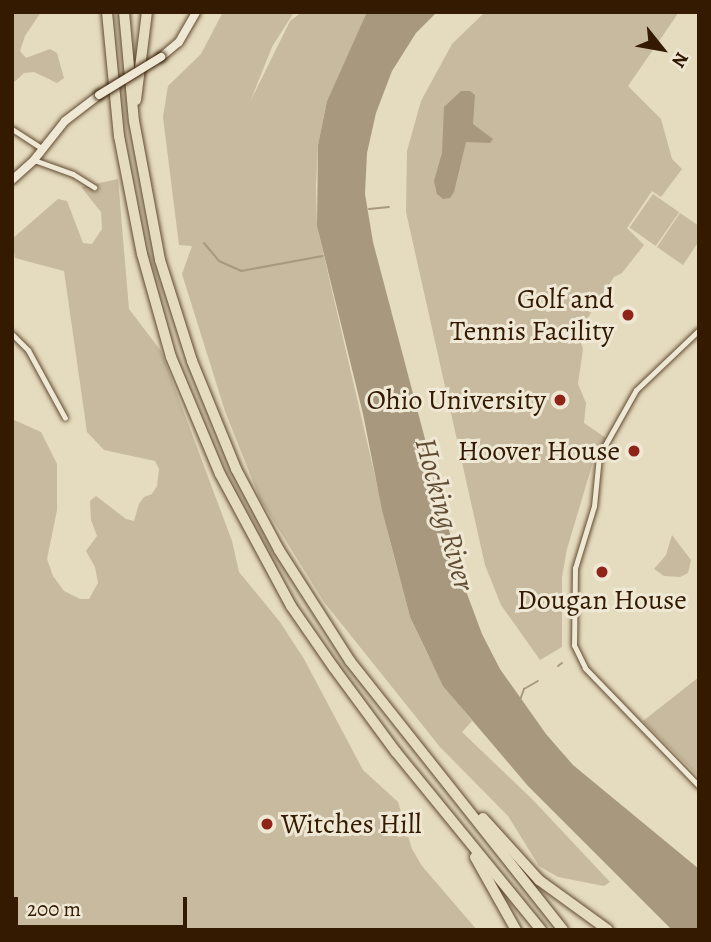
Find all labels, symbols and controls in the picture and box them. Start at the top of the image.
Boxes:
north arrow [627,14,697,84]
text: N [665,47,695,72]
place label: Golf and Tennis Facility [450,282,614,348]
marker: Golf and Tennis Facility [620,307,636,323]
place label: Ohio University [366,383,546,417]
marker: Ohio University [552,392,568,408]
water label: Hocking River [407,434,483,594]
place label: Hoover House [458,434,620,468]
marker: Hoover House [626,443,642,459]
marker: Dougan House [594,564,610,580]
place label: Dougan House [517,583,687,617]
place label: Witches Hill [281,807,422,841]
marker: Witches Hill [259,816,275,832]
scale bar [18,883,191,927]
text: 200 m [27,895,81,923]

